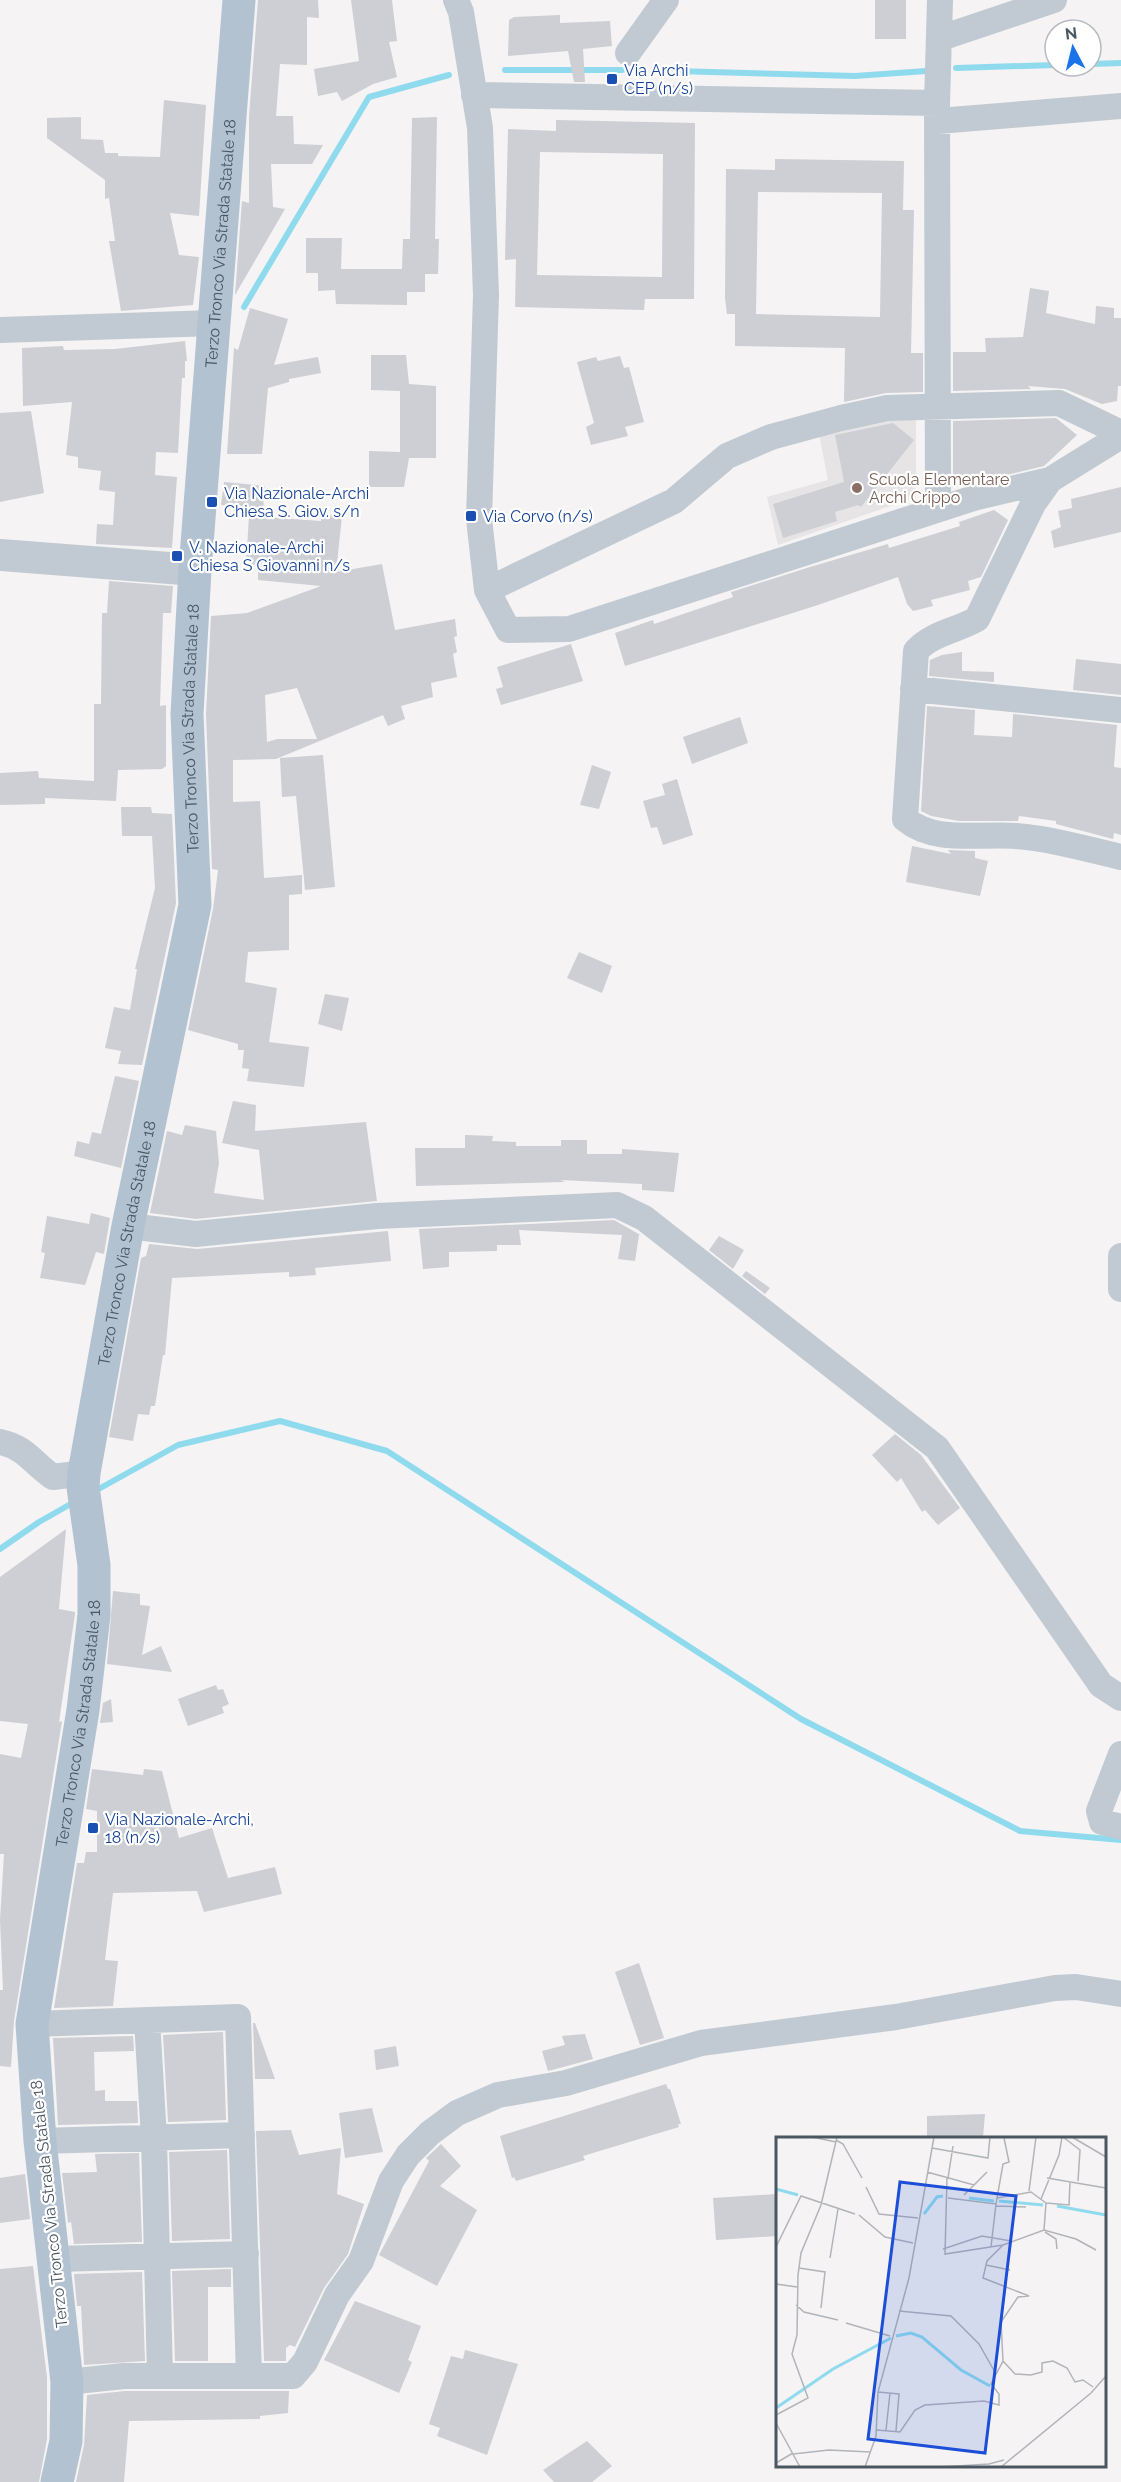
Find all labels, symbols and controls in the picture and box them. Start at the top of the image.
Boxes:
north arrow [1043,18,1103,78]
text: N [1064,23,1078,44]
place label: Via Archi CEP (n/s) [624,61,693,98]
marker: Via Archi CEP (n/s) [605,72,619,86]
street label: Terzo Tronco Via Strada Statale 18 [201,118,239,369]
place label: Scuola Elementare Archi Crippo [869,470,1009,507]
marker: Scuola Elementare Archi Crippo [850,481,864,495]
place label: Via Nazionale-Archi Chiesa S. Giov. s/n [224,484,369,521]
marker: Via Nazionale-Archi Chiesa S. Giov. s/n [205,495,219,509]
place label: Via Corvo (n/s) [483,507,593,526]
marker: Via Corvo (n/s) [464,509,478,523]
place label: V. Nazionale-Archi Chiesa S Giovanni n/s [189,538,350,575]
marker: V. Nazionale-Archi Chiesa S Giovanni n/s [170,549,184,563]
street label: Terzo Tronco Via Strada Statale 18 [177,603,203,853]
street label: Terzo Tronco Via Strada Statale 18 [94,1119,159,1367]
street label: Terzo Tronco Via Strada Statale 18 [51,1600,104,1848]
place label: Via Nazionale-Archi, 18 (n/s) [105,1810,254,1847]
marker: Via Nazionale-Archi, 18 (n/s) [86,1821,100,1835]
street label: Terzo Tronco Via Strada Statale 18 [27,2079,71,2329]
inset map [776,2137,1106,2467]

